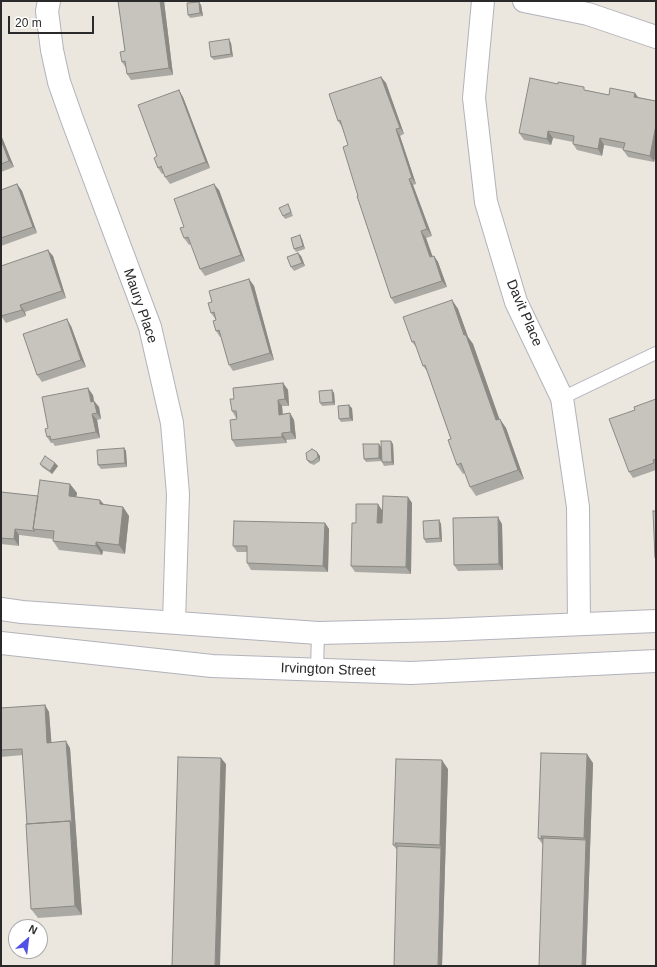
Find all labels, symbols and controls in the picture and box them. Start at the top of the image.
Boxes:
scale bar [10,8,96,34]
text: 20 m [15,16,42,30]
street label: Maury Place [119,266,161,346]
street label: Davit Place [502,277,546,349]
street label: Irvington Street [280,660,376,680]
north arrow [8,919,48,959]
text: N [27,922,39,936]

